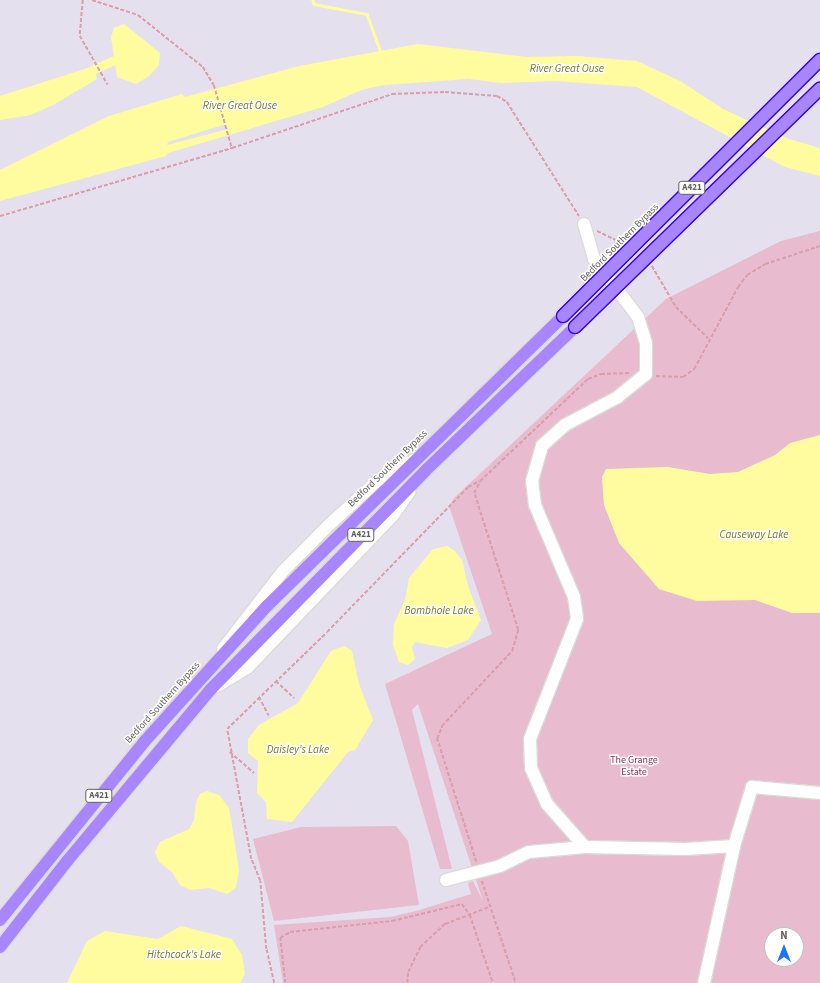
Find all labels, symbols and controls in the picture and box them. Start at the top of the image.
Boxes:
water label: River Great Ouse [530,62,604,76]
water label: River Great Ouse [203,99,277,113]
road number: A421 [678,181,706,195]
street label: Bedford Southern Bypass [578,201,662,285]
street label: Bedford Southern Bypass [346,428,430,510]
road number: A421 [347,528,375,542]
water label: Causeway Lake [719,528,789,542]
water label: Bombhole Lake [404,604,474,618]
street label: Bedford Southern Bypass [123,660,203,746]
water label: Daisley's Lake [267,743,329,757]
park label: The Grange Estate [610,754,658,778]
road number: A421 [85,789,113,803]
north arrow [764,927,804,967]
text: N [780,928,788,943]
water label: Hitchcock's Lake [147,948,221,962]

